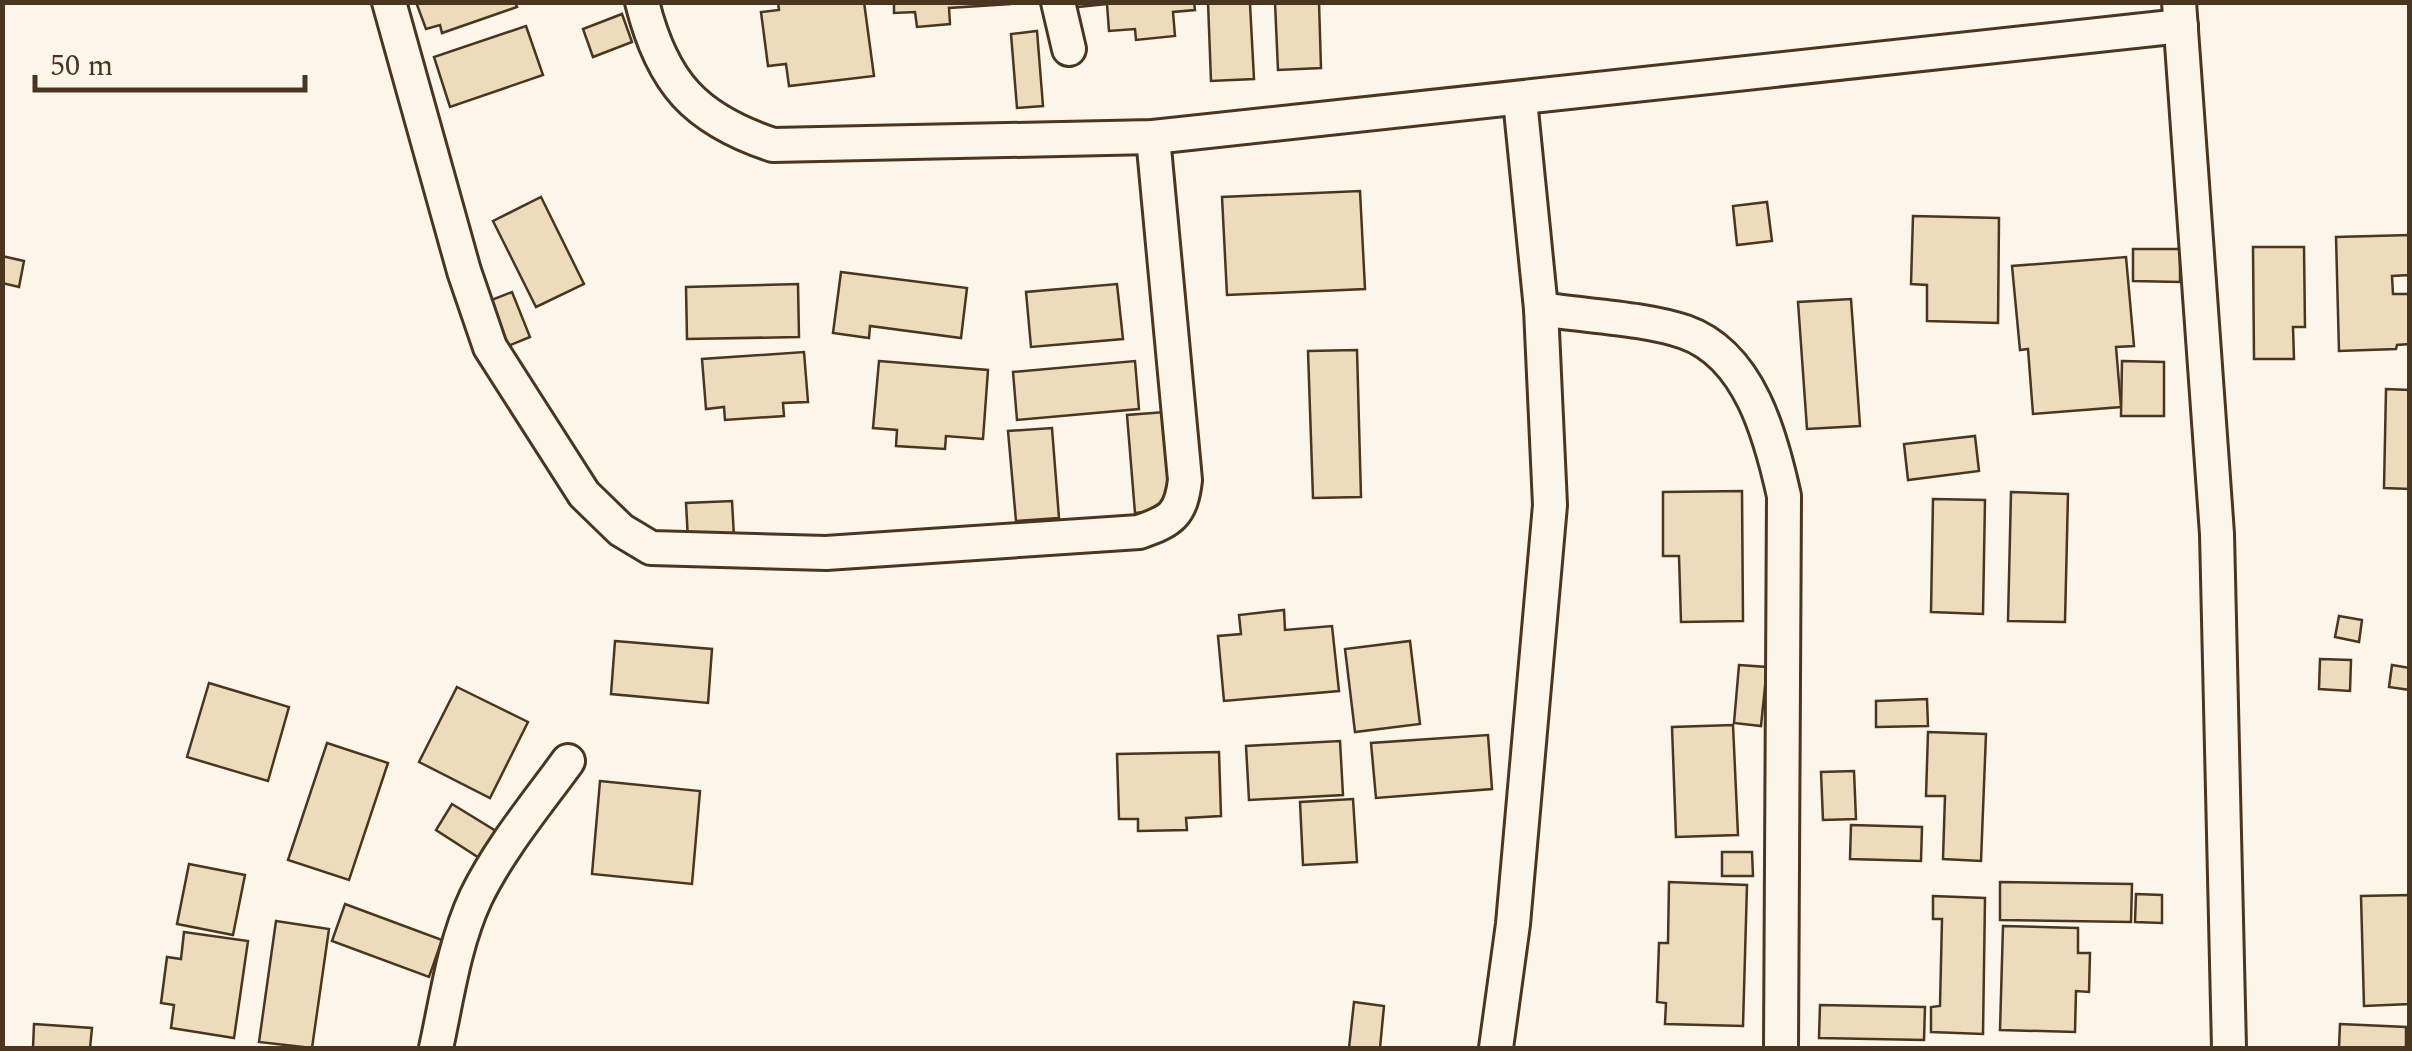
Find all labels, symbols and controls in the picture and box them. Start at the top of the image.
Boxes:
scale bar [35,30,305,92]
text: 50 m [50,43,113,89]

